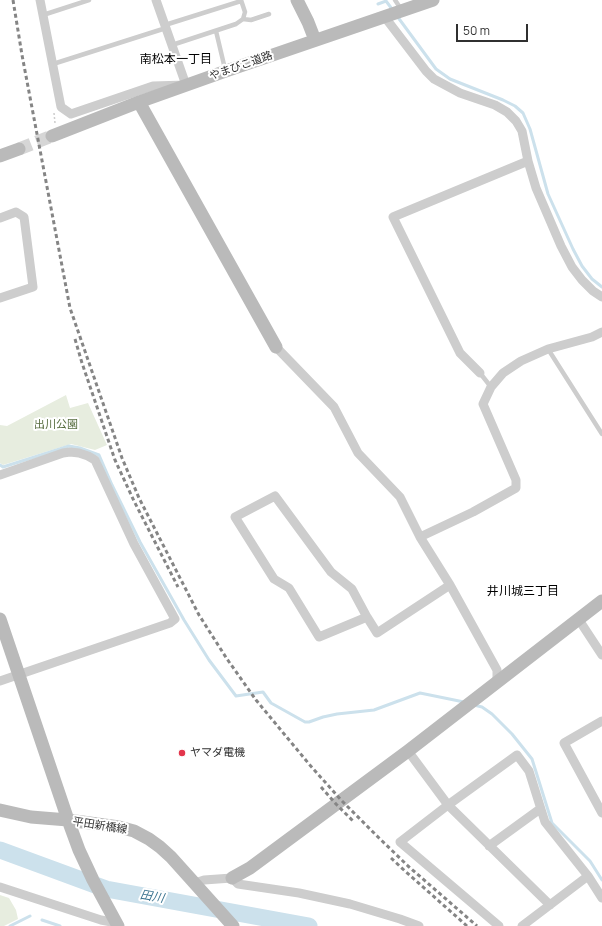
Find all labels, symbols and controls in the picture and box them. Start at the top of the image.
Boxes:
scale bar [458,16,530,42]
text: 50 m [463,22,490,39]
street label: やまびこ道路 [208,49,274,83]
district label: 南松本一丁目 [140,53,212,67]
park label: 出川公園 [34,418,78,432]
district label: 井川城三丁目 [487,585,559,599]
place label: ヤマダ電機 [190,746,245,760]
marker: ヤマダ電機 [177,748,187,758]
street label: 平田新橋線 [72,815,128,837]
water label: 田川 [139,888,165,906]

